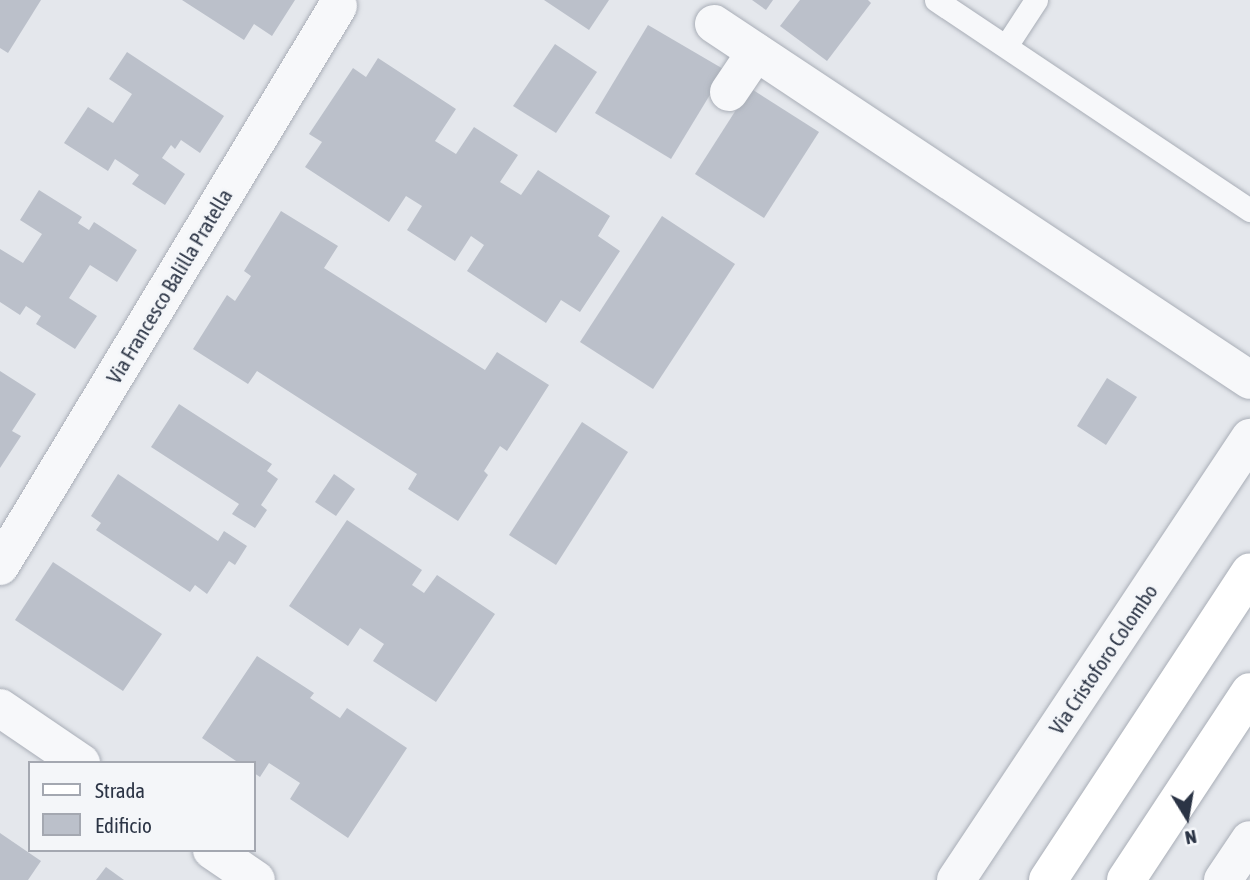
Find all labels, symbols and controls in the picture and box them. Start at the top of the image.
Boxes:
street label: Via Francesco Balilla Pratella [101,184,237,388]
street label: Via Cristoforo Colombo [1043,579,1163,739]
legend [28,761,256,852]
text: Strada [95,778,145,802]
north arrow [1152,782,1222,852]
text: Edificio [95,813,152,837]
text: N [1183,826,1199,849]

